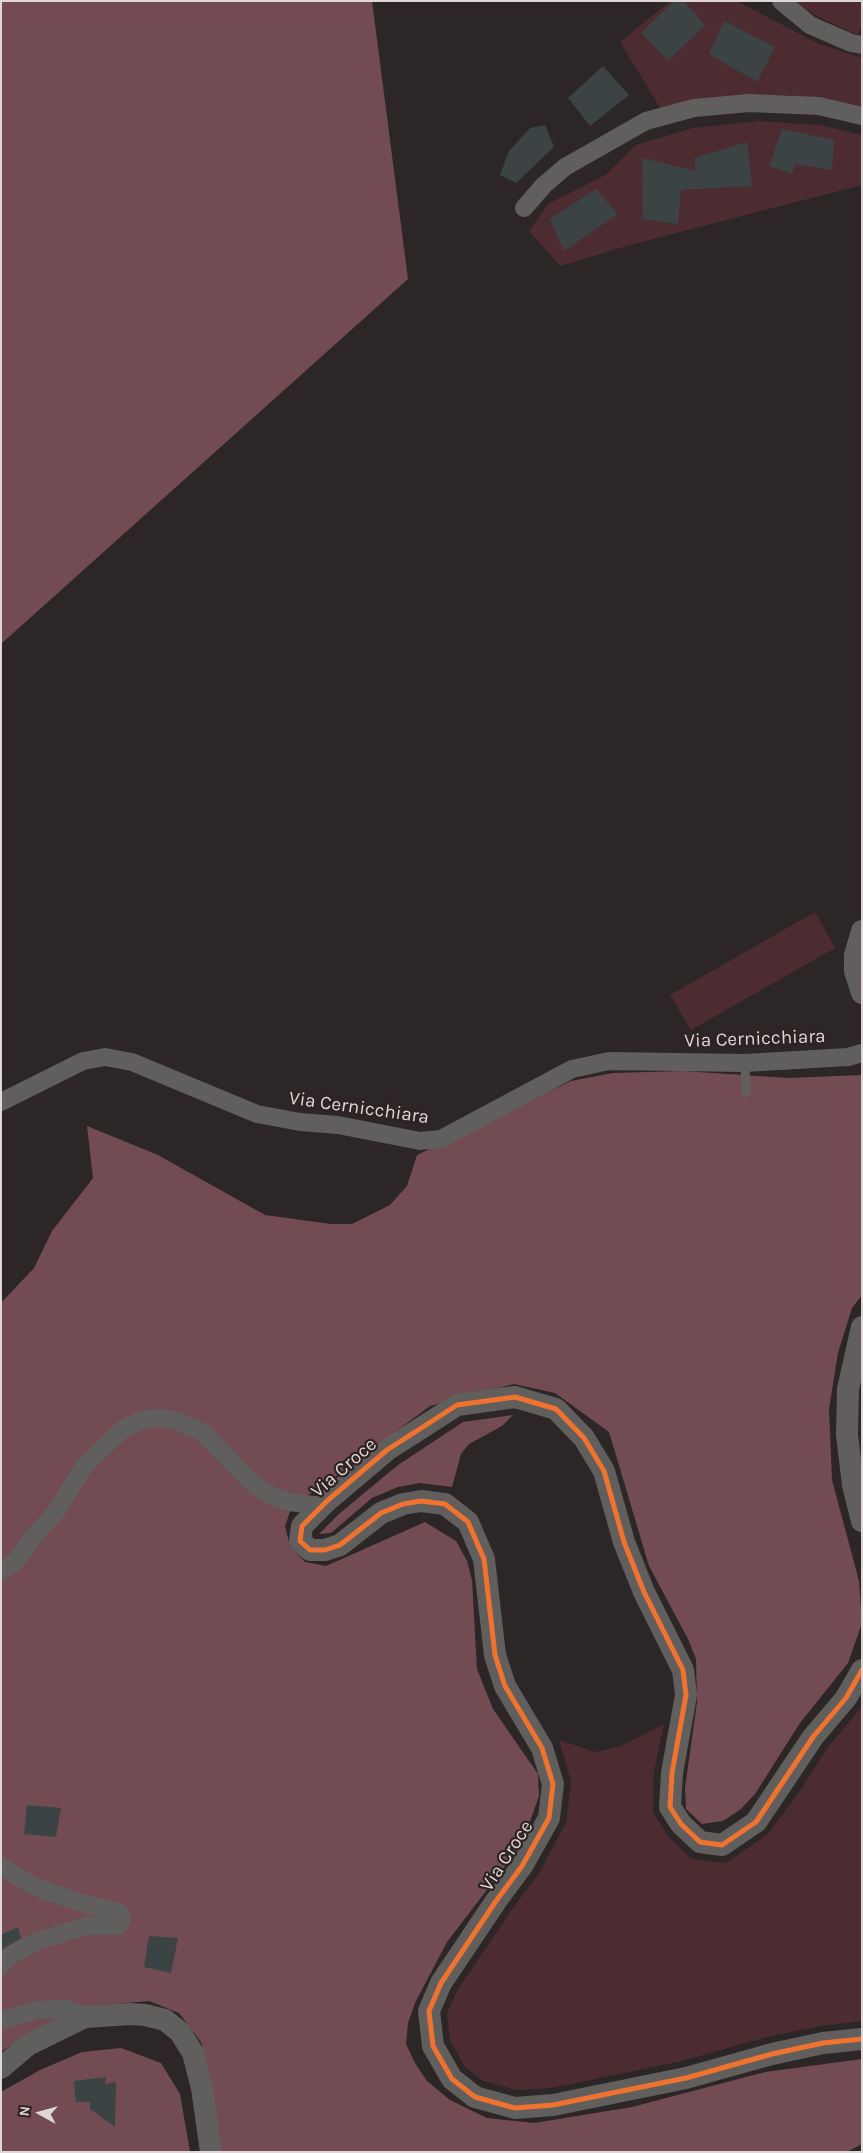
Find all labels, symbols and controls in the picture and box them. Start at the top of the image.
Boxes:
street label: Via Cernicchiara [684,1025,826,1053]
street label: Via Cernicchiara [287,1087,431,1129]
street label: Via Croce [306,1433,382,1503]
street label: Via Croce [476,1816,538,1896]
north arrow [15,2088,65,2138]
text: N [16,2105,34,2117]

